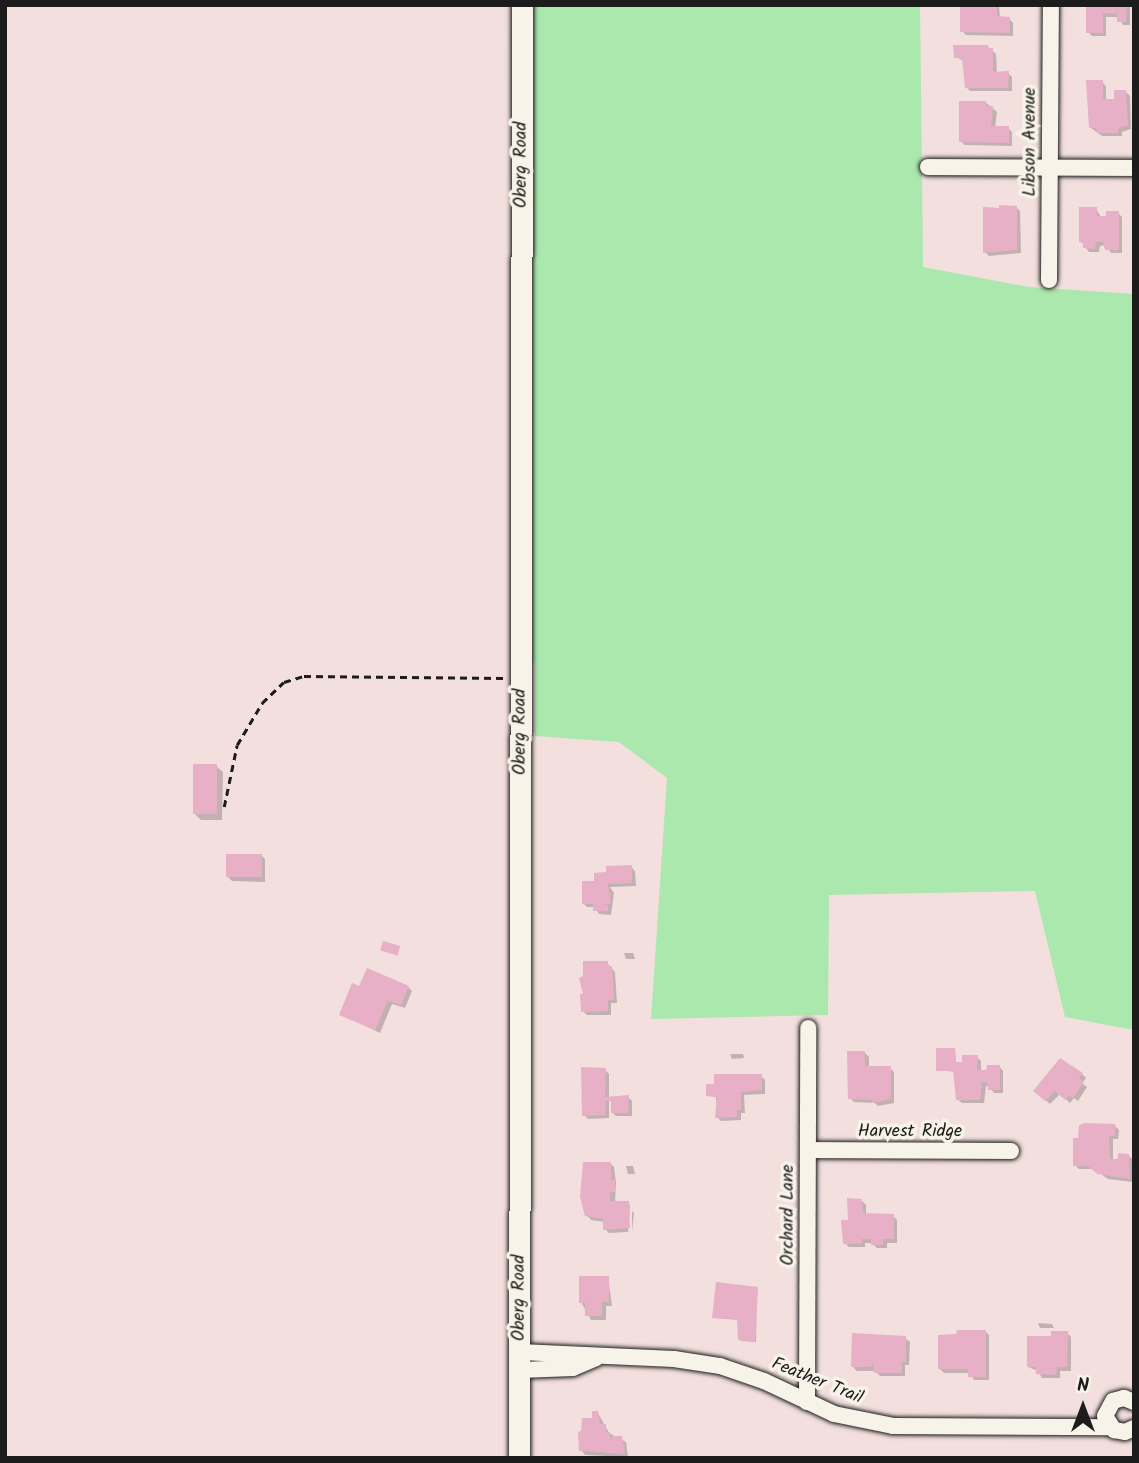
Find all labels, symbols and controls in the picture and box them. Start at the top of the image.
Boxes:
street label: Libson Avenue [1020,87,1042,197]
street label: Oberg Road [511,122,533,208]
street label: Oberg Road [510,689,532,775]
street label: Harvest Ridge [858,1121,962,1143]
street label: Orchard Lane [778,1164,800,1266]
street label: Oberg Road [509,1255,531,1341]
street label: Feather Trail [768,1354,866,1410]
text: N [1077,1371,1089,1401]
north arrow [1048,1372,1118,1442]

